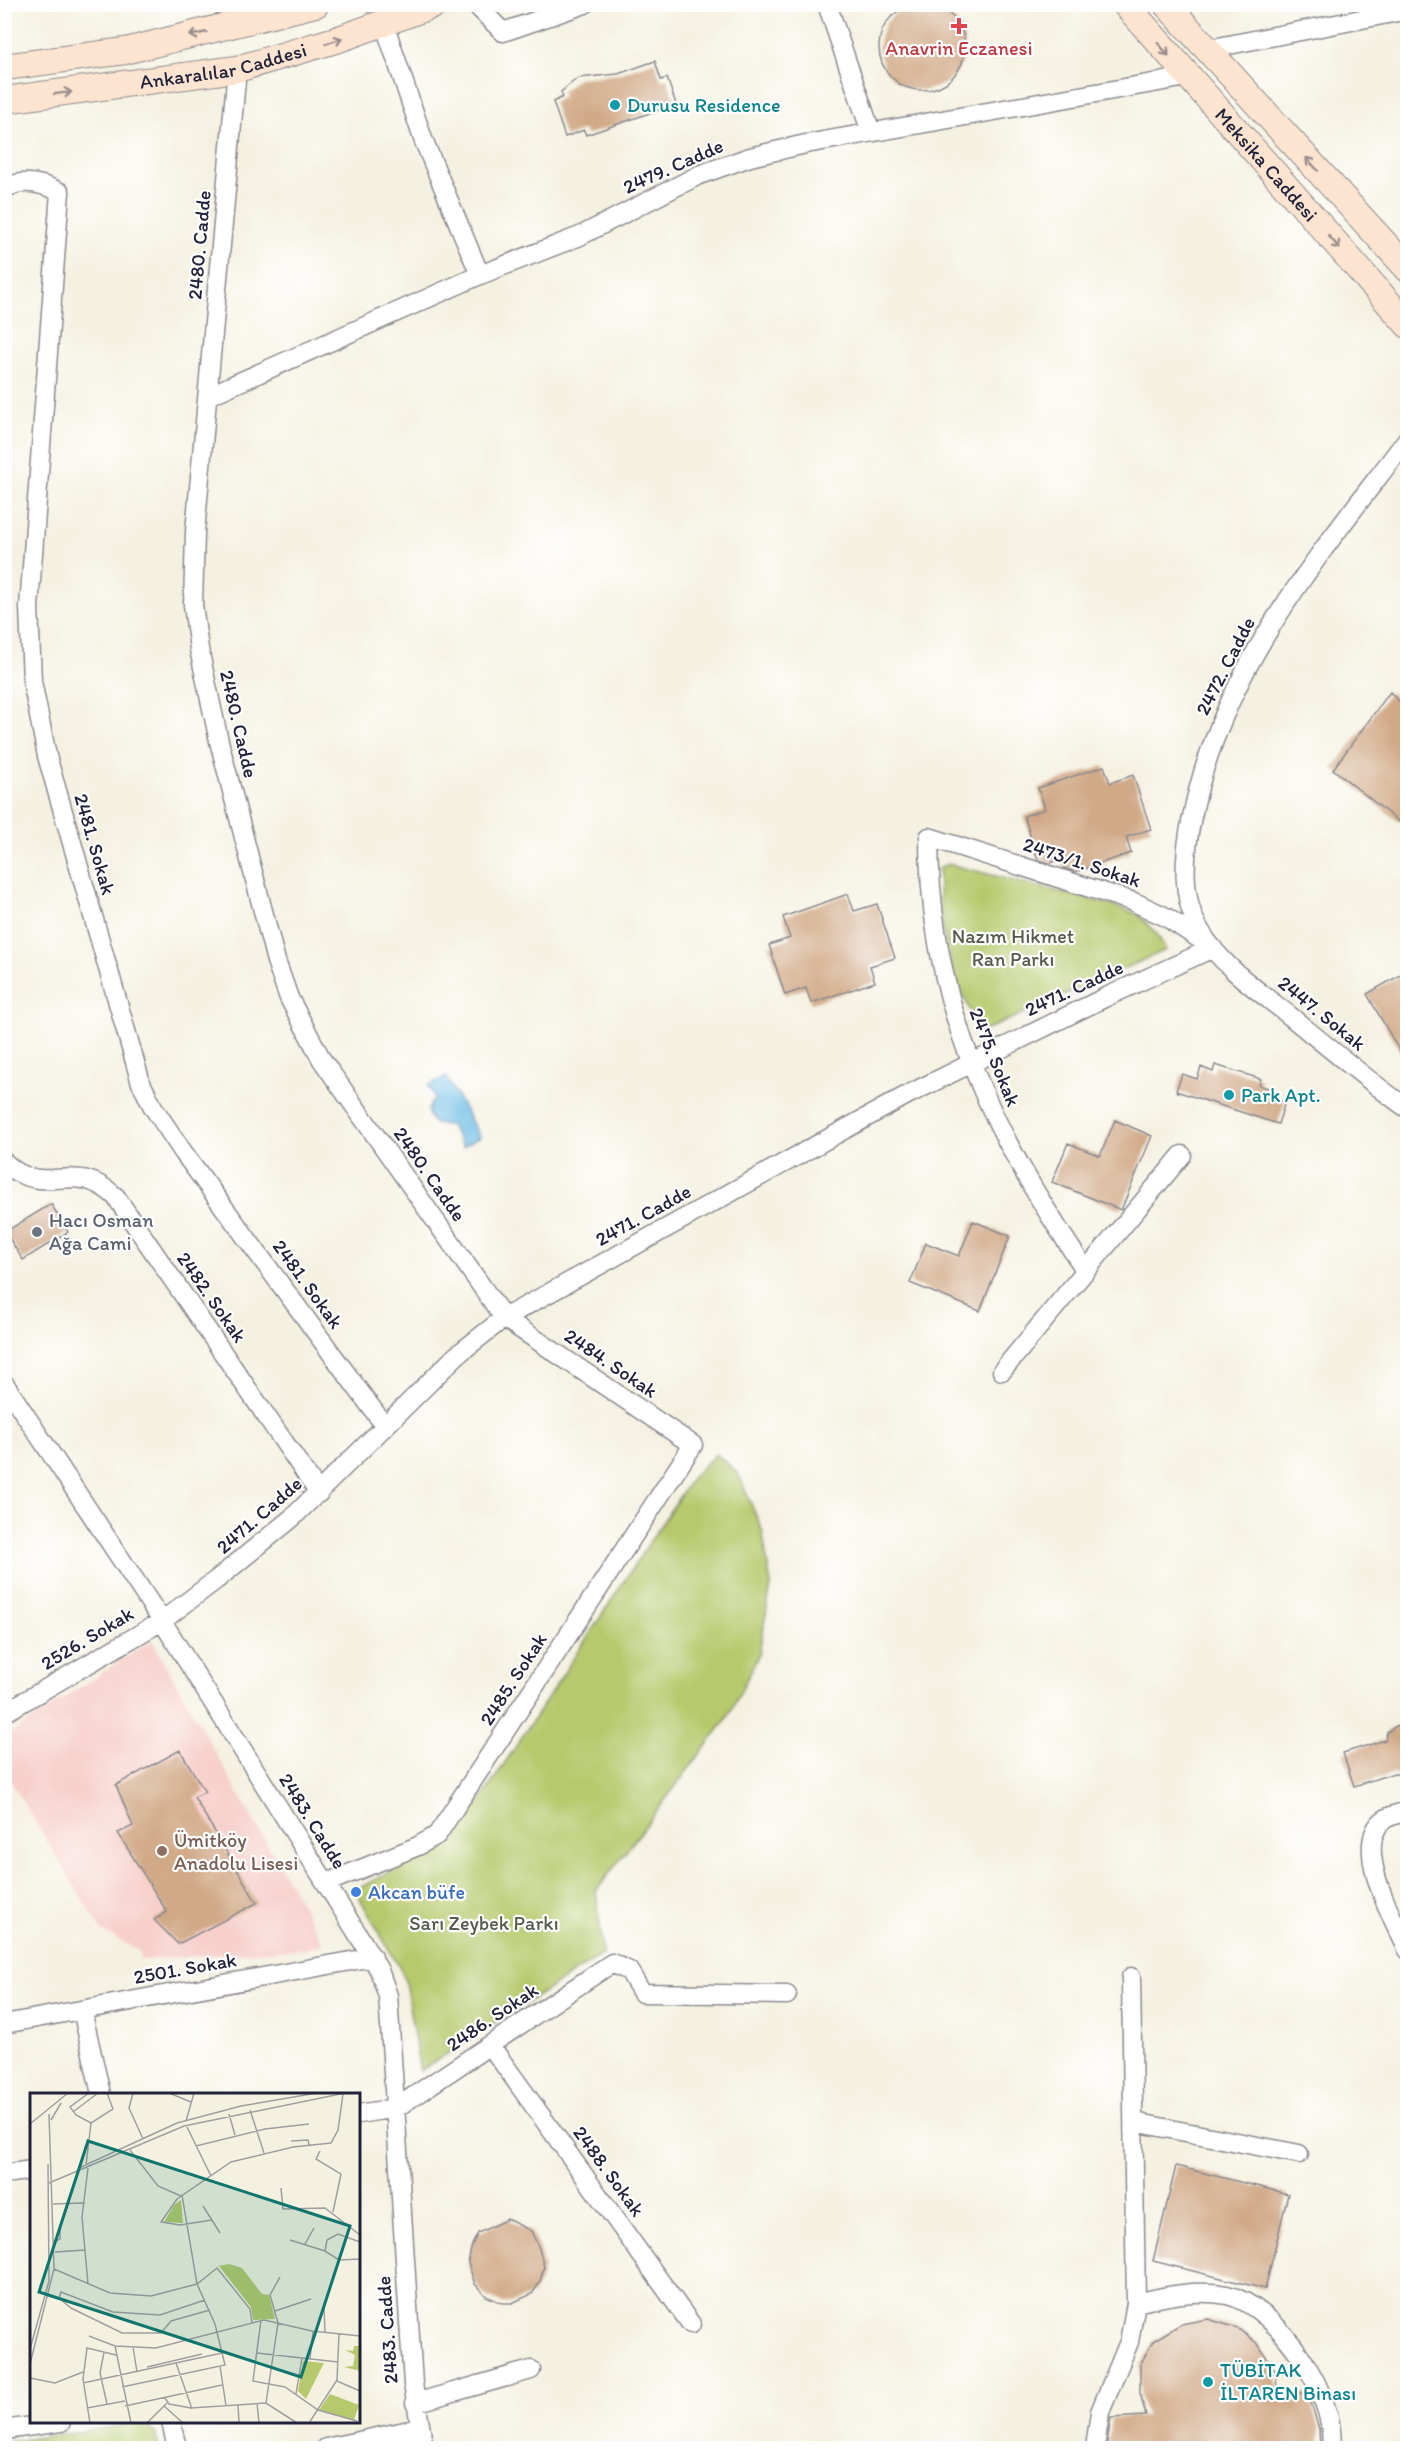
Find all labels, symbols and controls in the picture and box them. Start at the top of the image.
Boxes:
marker: Anavrin Eczanesi [952,19,966,33]
one-way arrow [189,29,208,41]
one-way arrow [324,34,343,45]
place label: Anavrin Eczanesi [885,36,1033,60]
street label: Ankaralılar Caddesi [138,37,309,94]
one-way arrow [1157,41,1170,57]
one-way arrow [52,88,72,99]
place label: Durusu Residence [627,93,781,117]
marker: Durusu Residence [608,98,622,112]
street label: Meksika Caddesi [1210,103,1323,226]
street label: 2479. Cadde [619,133,727,199]
one-way arrow [1305,156,1319,171]
street label: 2480. Cadde [182,189,216,301]
one-way arrow [1327,234,1341,249]
street label: 2472. Cadde [1190,613,1260,719]
street label: 2480. Cadde [215,668,263,780]
street label: 2481. Sokak [69,791,121,897]
street label: 2473/1. Sokak [1020,832,1144,892]
park label: Nazım Hikmet Ran Parkı [952,924,1074,971]
street label: 2471. Cadde [1021,955,1127,1021]
street label: 2447. Sokak [1273,970,1371,1056]
street label: 2475. Sokak [964,1004,1026,1110]
place label: Park Apt. [1241,1083,1321,1107]
marker: Park Apt. [1222,1088,1236,1102]
street label: 2480. Cadde [389,1122,471,1226]
street label: 2471. Cadde [591,1179,695,1251]
place label: Hacı Osman Ağa Cami [49,1208,154,1255]
marker: Hacı Osman Ağa Cami [30,1225,44,1239]
street label: 2481. Sokak [268,1235,348,1333]
street label: 2482. Sokak [172,1247,252,1347]
street label: 2484. Sokak [560,1323,662,1403]
street label: 2471. Cadde [211,1471,307,1559]
street label: 2526. Sokak [37,1601,137,1675]
street label: 2485. Sokak [474,1628,552,1730]
street label: 2483. Cadde [274,1769,352,1873]
place label: Ümitköy Anadolu Lisesi [174,1828,298,1875]
marker: Ümitköy Anadolu Lisesi [155,1844,169,1858]
place label: Akcan büfe [368,1880,465,1904]
marker: Akcan büfe [349,1885,363,1899]
park label: Sarı Zeybek Parkı [409,1911,559,1935]
street label: 2501. Sokak [132,1947,238,1989]
street label: 2486. Sokak [442,1978,542,2056]
inset map [30,2093,360,2423]
street label: 2488. Sokak [568,2121,650,2221]
street label: 2483. Cadde [371,2275,403,2385]
place label: TÜBİTAK İLTAREN Binası [1220,2358,1356,2405]
marker: TÜBİTAK İLTAREN Binası [1201,2375,1215,2389]

